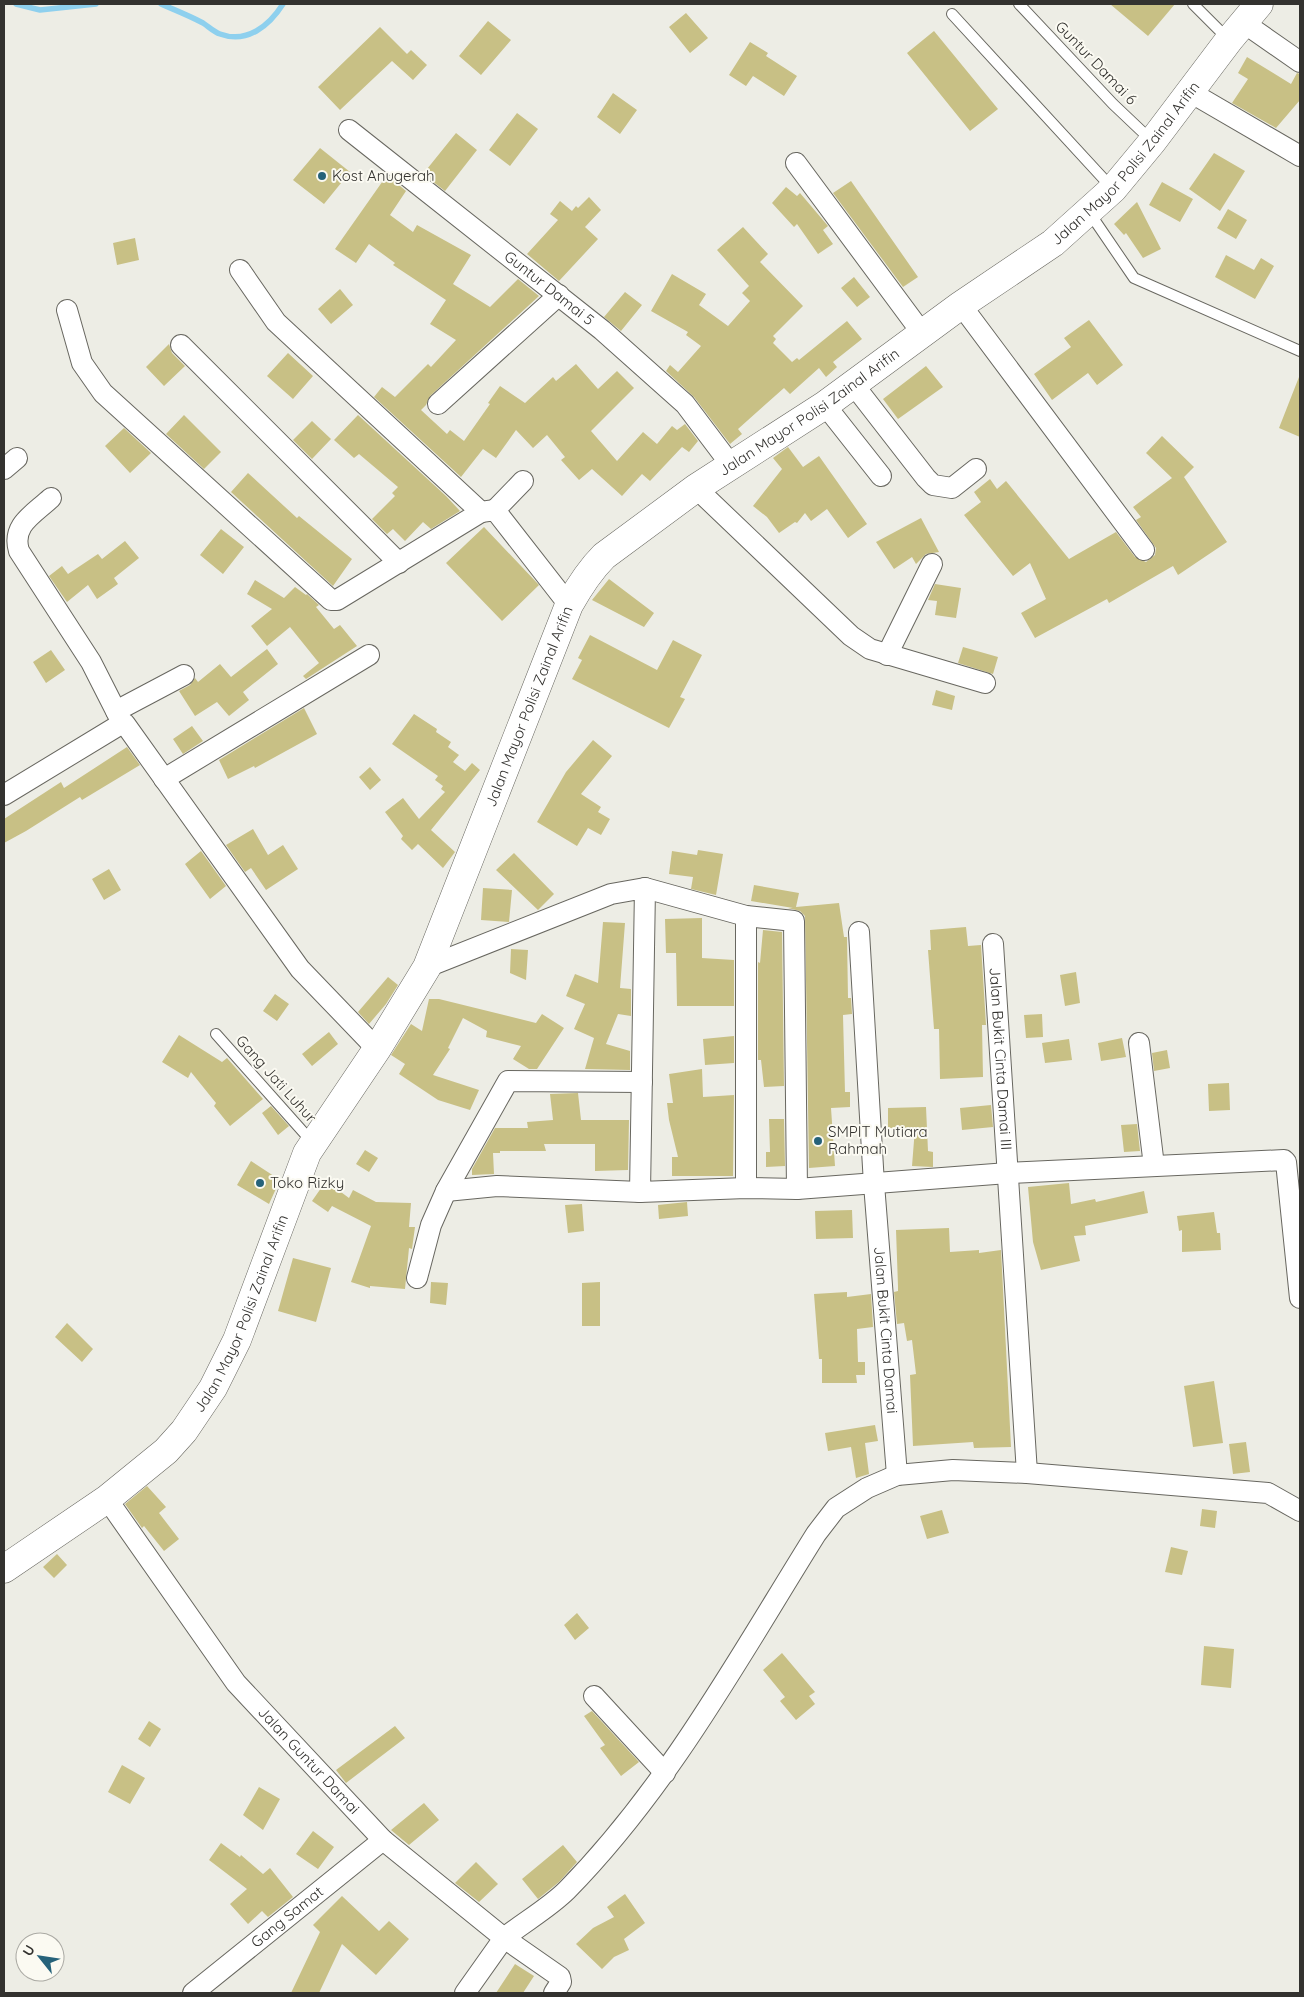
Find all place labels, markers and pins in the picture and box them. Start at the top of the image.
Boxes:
place label: Kost Anugerah [332,166,435,185]
marker: Kost Anugerah [316,170,328,182]
place label: SMPIT Mutiara Rahmah [828,1122,928,1158]
marker: SMPIT Mutiara Rahmah [812,1135,824,1147]
place label: Toko Rizky [270,1173,344,1192]
marker: Toko Rizky [254,1177,266,1189]

